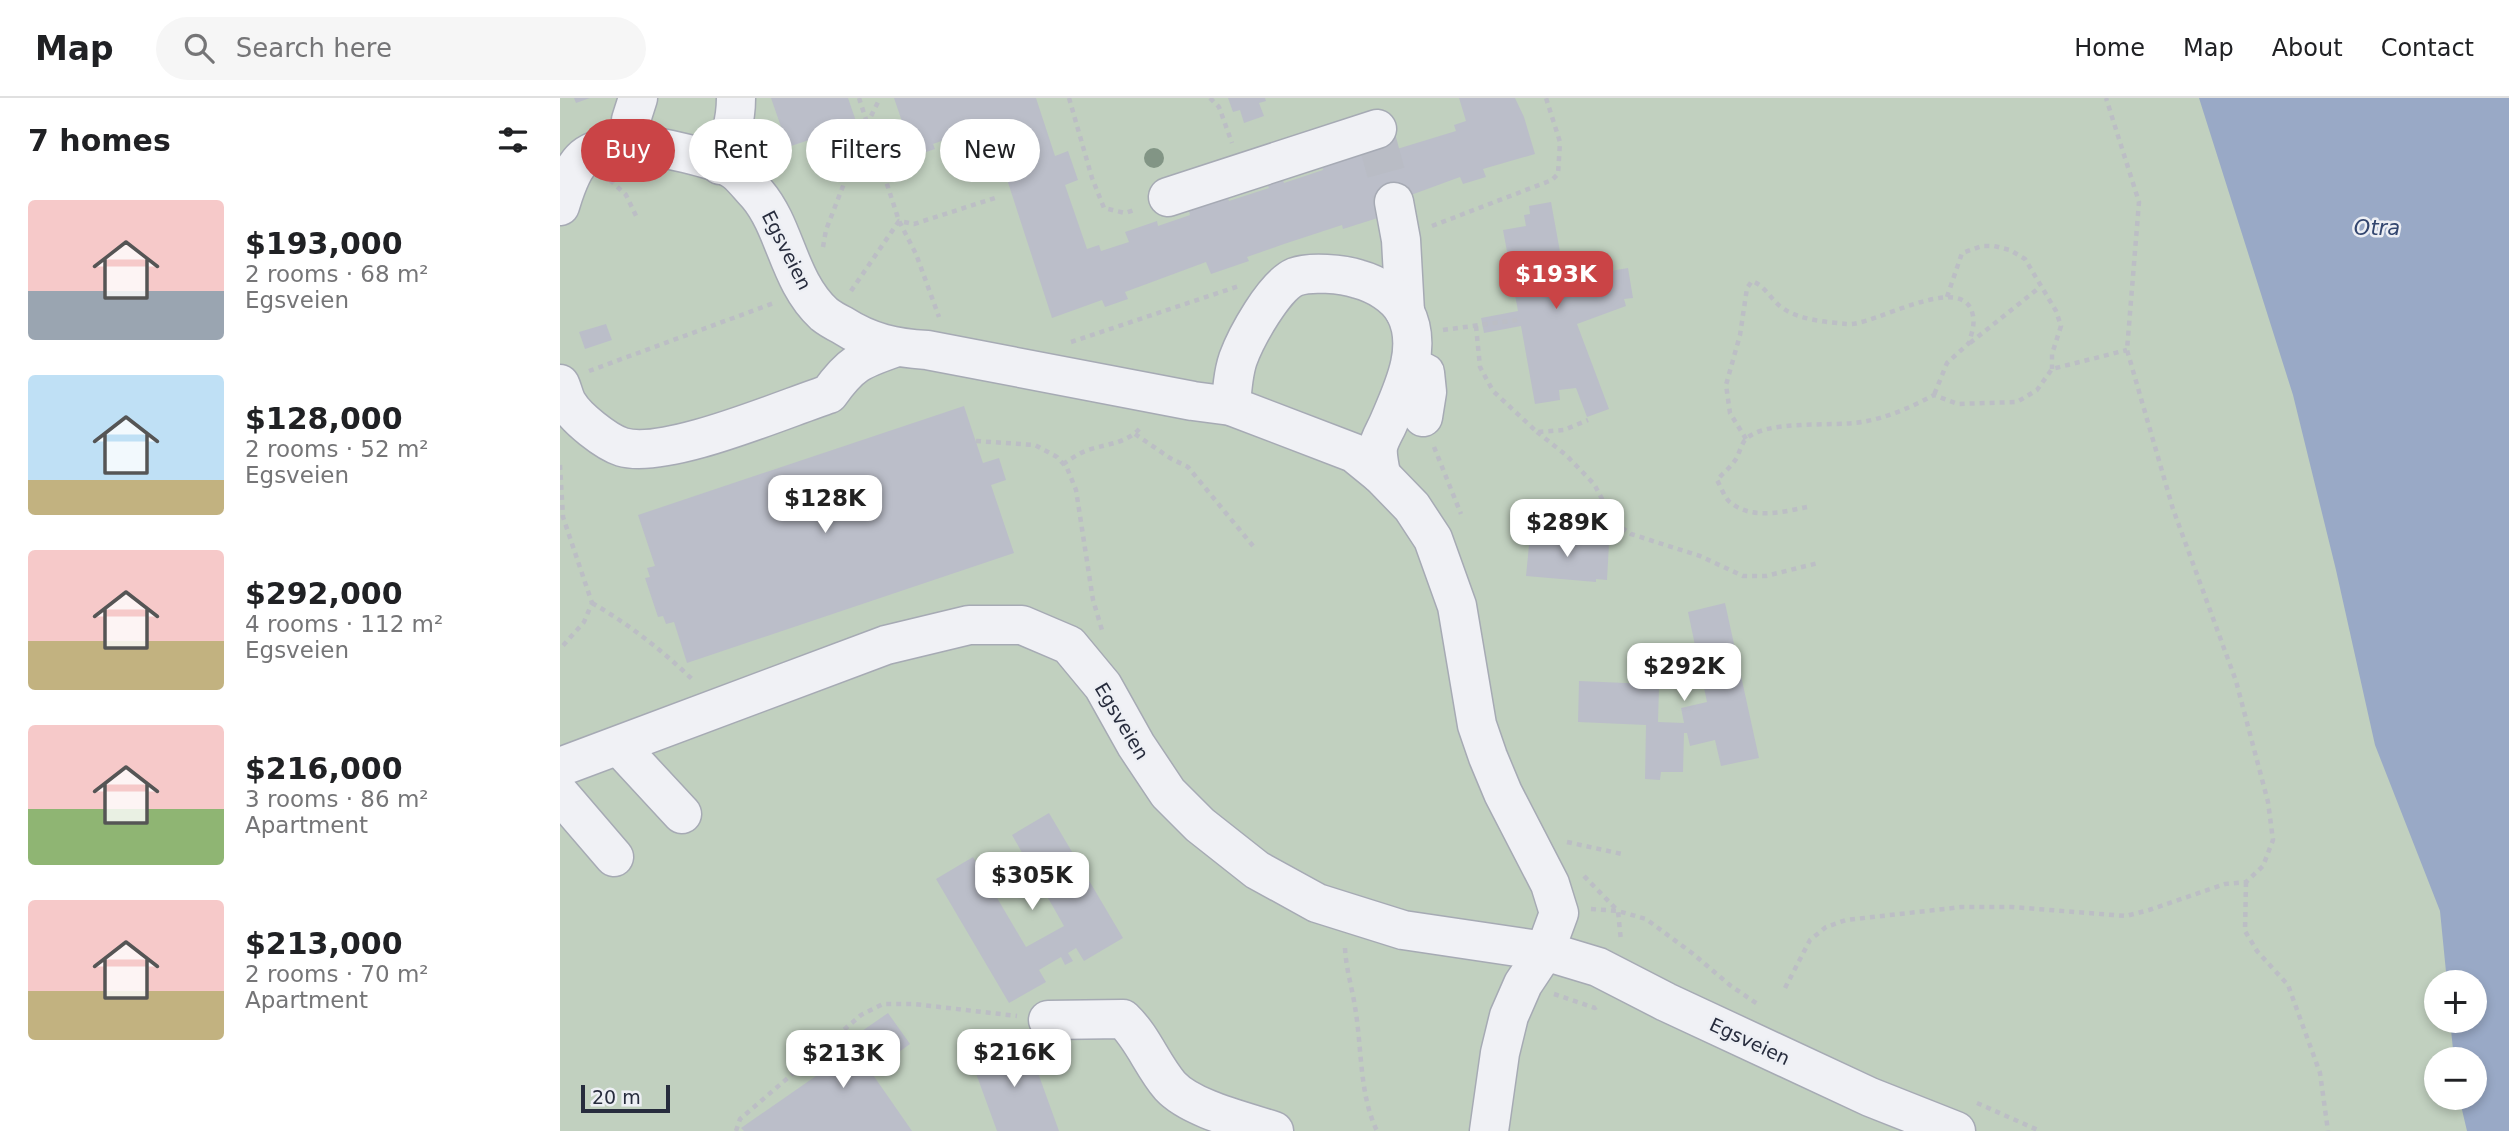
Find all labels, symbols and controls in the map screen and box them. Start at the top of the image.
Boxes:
search box [156,17,646,80]
text: Map [35,29,114,68]
icon: search [180,29,218,67]
text: Search here [236,33,392,63]
text: Home [2074,34,2145,62]
text: Map [2183,34,2234,62]
text: About [2272,34,2343,62]
text: Contact [2381,34,2474,62]
chip: Buy [581,119,675,182]
chip: Rent [689,119,792,182]
chip: Filters [806,119,926,182]
chip: New [940,119,1040,182]
icon: filters [494,121,532,159]
text: 7 homes [28,123,171,158]
street label: Egsveien [758,207,816,293]
water label: Otra [2354,216,2400,240]
text: $193,000 [245,226,403,261]
icon: home [84,228,168,312]
pin: $193K [1507,252,1605,311]
text: 2 rooms · 68 m² [245,261,429,287]
text: $193K [1515,261,1597,287]
text: Egsveien [245,287,349,313]
text: $128,000 [245,401,403,436]
icon: home [84,403,168,487]
text: 2 rooms · 52 m² [245,436,429,462]
text: Egsveien [245,462,349,488]
pin: $128K [776,476,874,535]
text: $128K [784,485,866,511]
pin: $289K [1518,500,1616,559]
text: $289K [1526,509,1608,535]
text: $292,000 [245,576,403,611]
icon: home [84,578,168,662]
text: 4 rooms · 112 m² [245,611,443,637]
text: Egsveien [245,637,349,663]
pin: $292K [1635,644,1733,703]
text: $292K [1643,653,1725,679]
street label: Egsveien [1090,679,1154,763]
text: $216,000 [245,751,403,786]
icon: home [84,753,168,837]
text: 3 rooms · 86 m² [245,786,429,812]
text: Apartment [245,812,368,838]
pin: $305K [983,852,1081,912]
text: $305K [991,862,1073,888]
text: $213,000 [245,926,403,961]
icon: home [84,928,168,1012]
text: 2 rooms · 70 m² [245,961,429,987]
map controls [2424,970,2487,1110]
button: + [2424,970,2487,1033]
text: Apartment [245,987,368,1013]
street label: Egsveien [1706,1013,1794,1069]
pin: $213K [794,1030,892,1090]
pin: $216K [965,1030,1063,1089]
text: $216K [973,1039,1055,1065]
text: $213K [802,1040,884,1066]
button: − [2424,1047,2487,1110]
scale bar [581,1082,670,1114]
text: 20 m [592,1086,641,1108]

